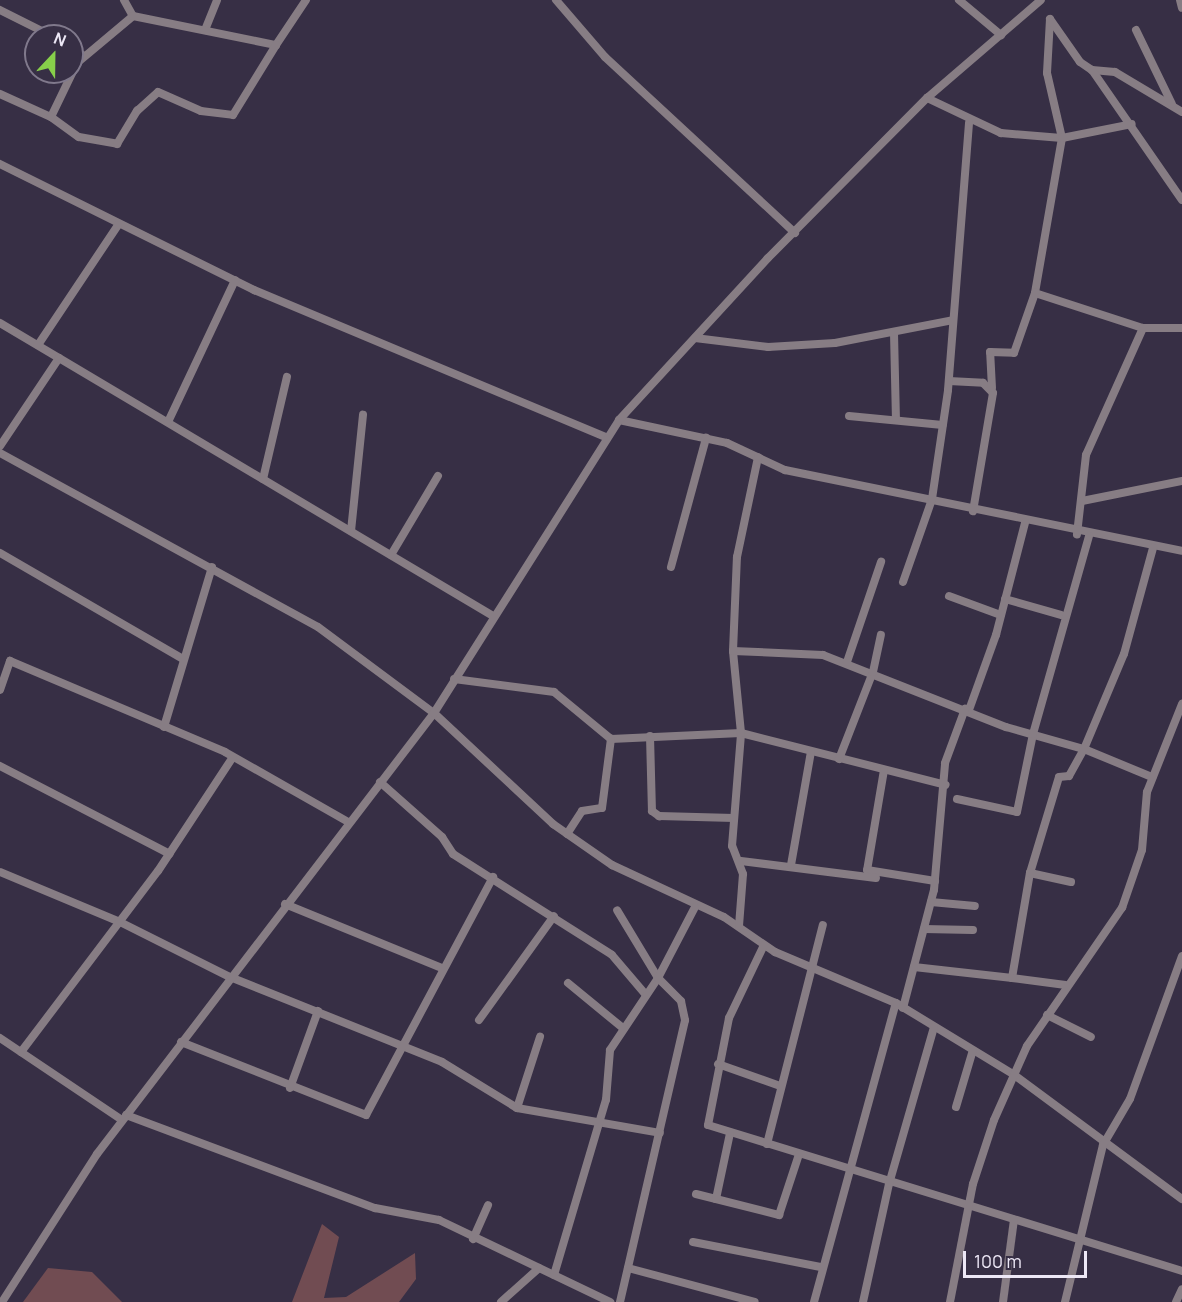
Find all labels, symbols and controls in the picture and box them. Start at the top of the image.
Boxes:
north arrow [24,24,84,84]
text: N [51,27,69,52]
scale bar [966,1239,1090,1277]
text: 100 m [974,1249,1022,1273]

